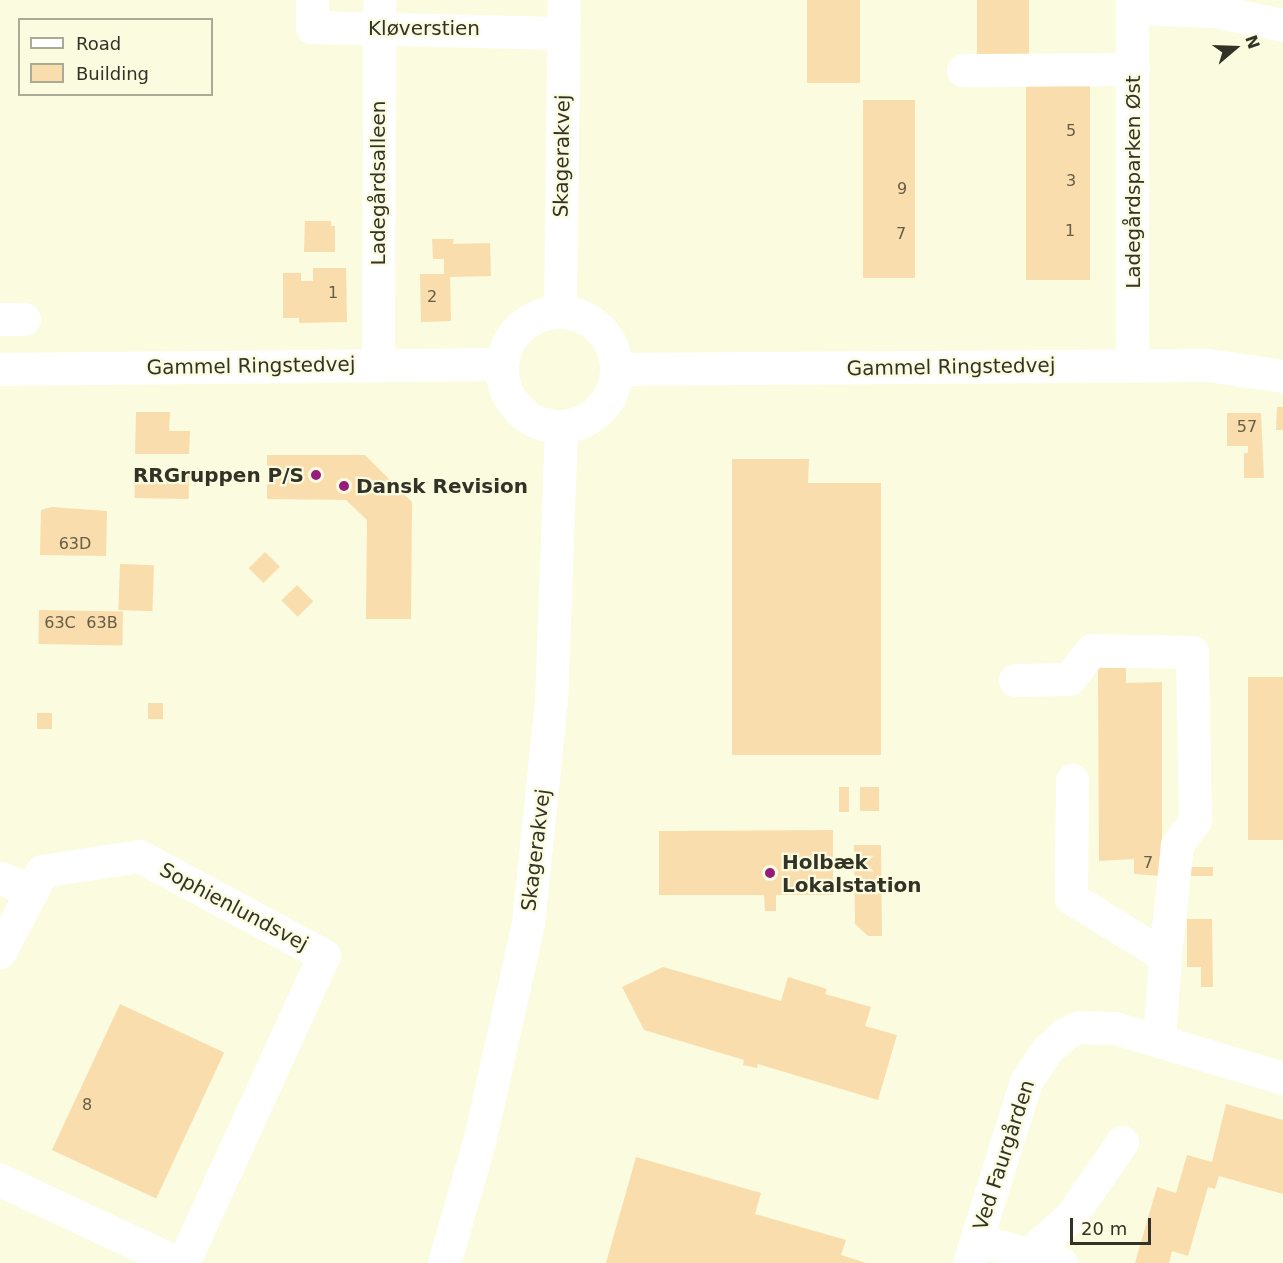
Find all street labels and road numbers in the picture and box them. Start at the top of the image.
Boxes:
street label: Kløverstien [368,16,480,40]
street label: Ladegårdsparken Øst [1121,75,1145,289]
street label: Skagerakvej [549,94,575,218]
street label: Ladegårdsalleen [366,101,390,265]
street label: Gammel Ringstedvej [146,352,356,380]
street label: Gammel Ringstedvej [846,353,1056,381]
street label: Skagerakvej [517,788,555,912]
street label: Sophienlundsvej [156,858,312,956]
street label: Ved Faurgården [968,1077,1040,1233]

